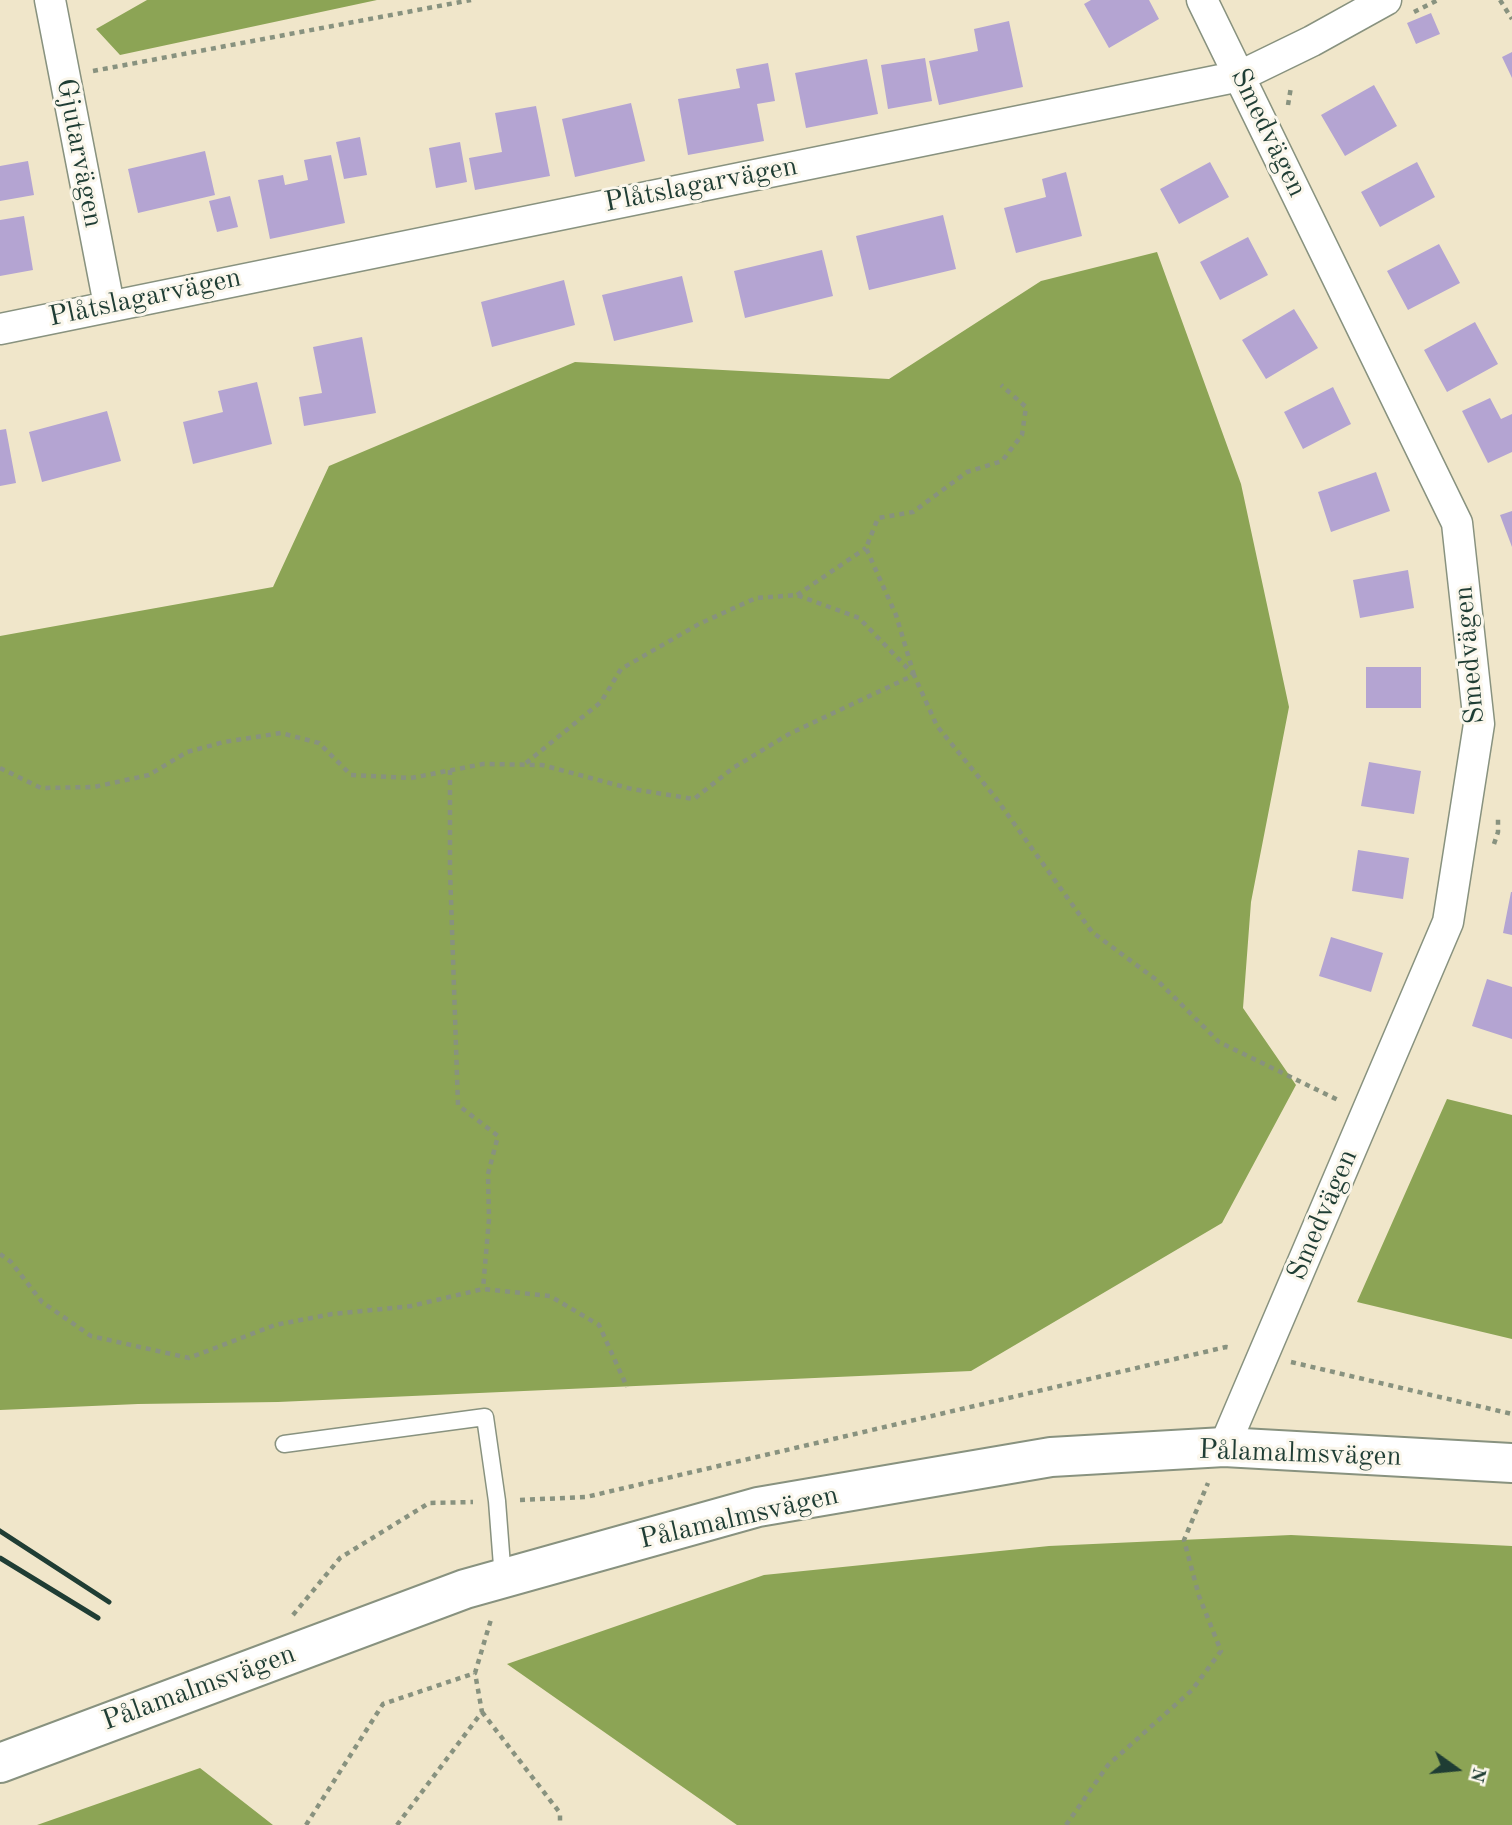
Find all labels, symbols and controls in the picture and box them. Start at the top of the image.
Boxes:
street label: Smedvägen [1222,63,1314,203]
street label: Gjutarvägen [48,76,110,230]
street label: Plåtslagarvägen [602,150,800,220]
street label: Plåtslagarvägen [46,261,244,335]
street label: Smedvägen [1447,584,1493,726]
street label: Smedvägen [1280,1145,1366,1285]
street label: Pålamalmsvägen [1198,1434,1402,1474]
street label: Pålamalmsvägen [636,1479,842,1557]
street label: Pålamalmsvägen [98,1637,300,1739]
north arrow [1421,1734,1491,1804]
text: N [1466,1765,1488,1784]

